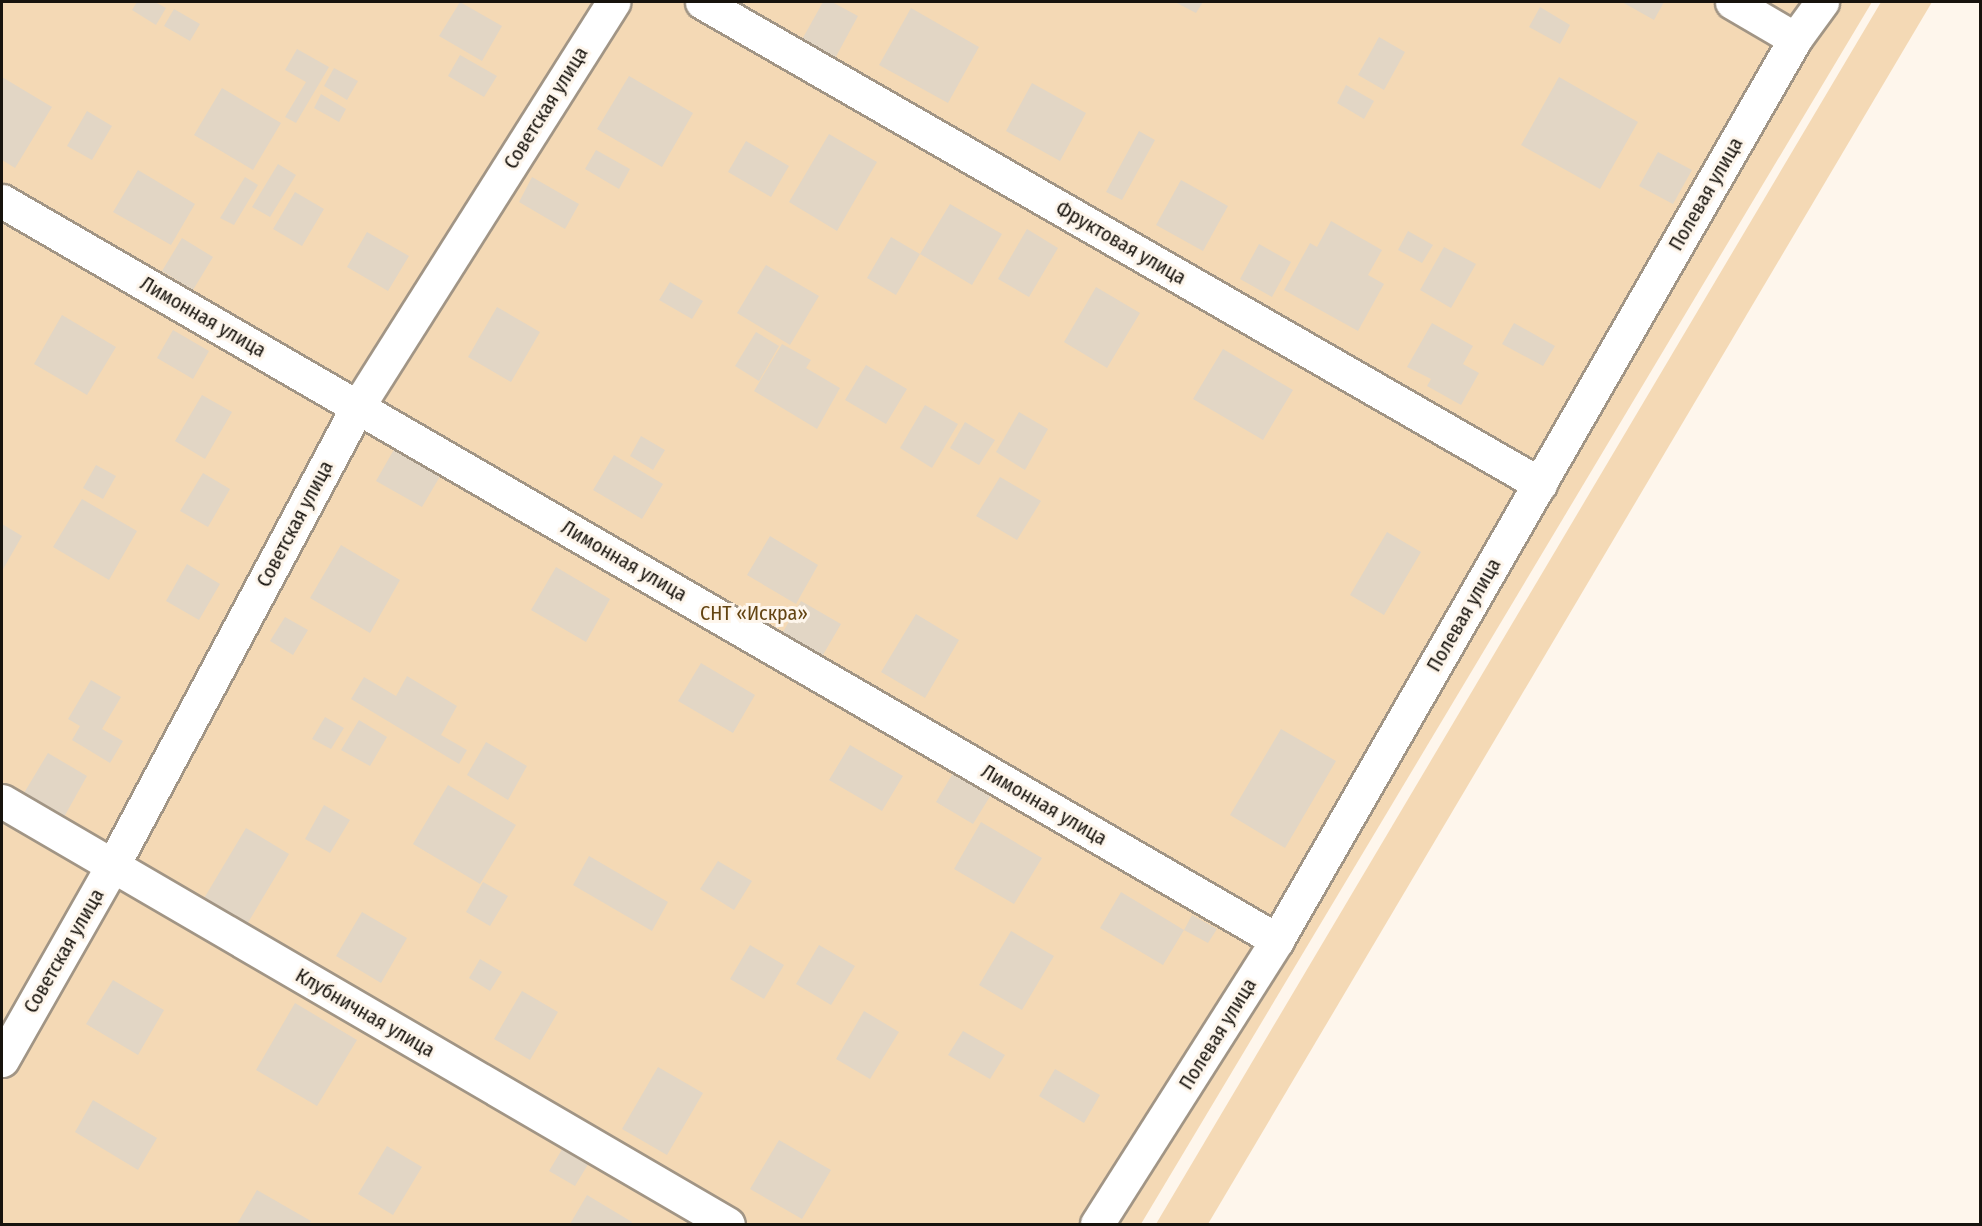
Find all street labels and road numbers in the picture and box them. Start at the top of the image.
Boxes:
street label: Советская улица [499,43,593,173]
street label: Полевая улица [1664,133,1748,255]
street label: Фруктовая улица [1052,196,1190,290]
street label: Лимонная улица [136,271,270,363]
street label: Советская улица [252,457,338,591]
street label: Лимонная улица [557,515,691,607]
street label: Полевая улица [1422,554,1506,676]
street label: Лимонная улица [977,759,1111,851]
street label: Советская улица [19,885,109,1017]
street label: Клубничная улица [291,963,439,1063]
street label: Полевая улица [1174,974,1262,1094]

